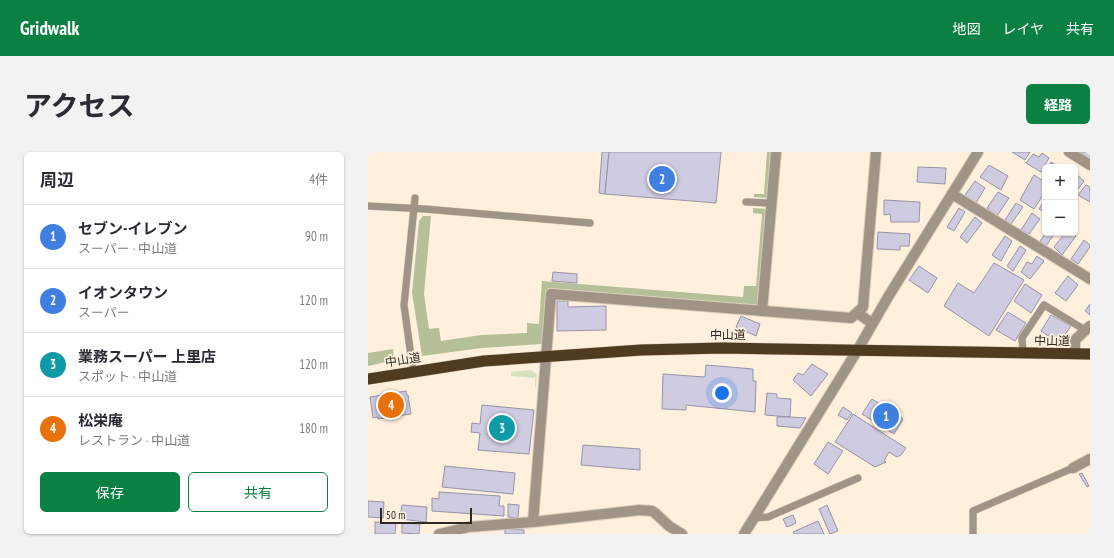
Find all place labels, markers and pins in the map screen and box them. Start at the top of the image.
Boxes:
pin: 2 [649,164,675,194]
pin: 4 [378,390,404,420]
pin: 1 [873,401,899,431]
pin: 3 [489,413,515,443]

